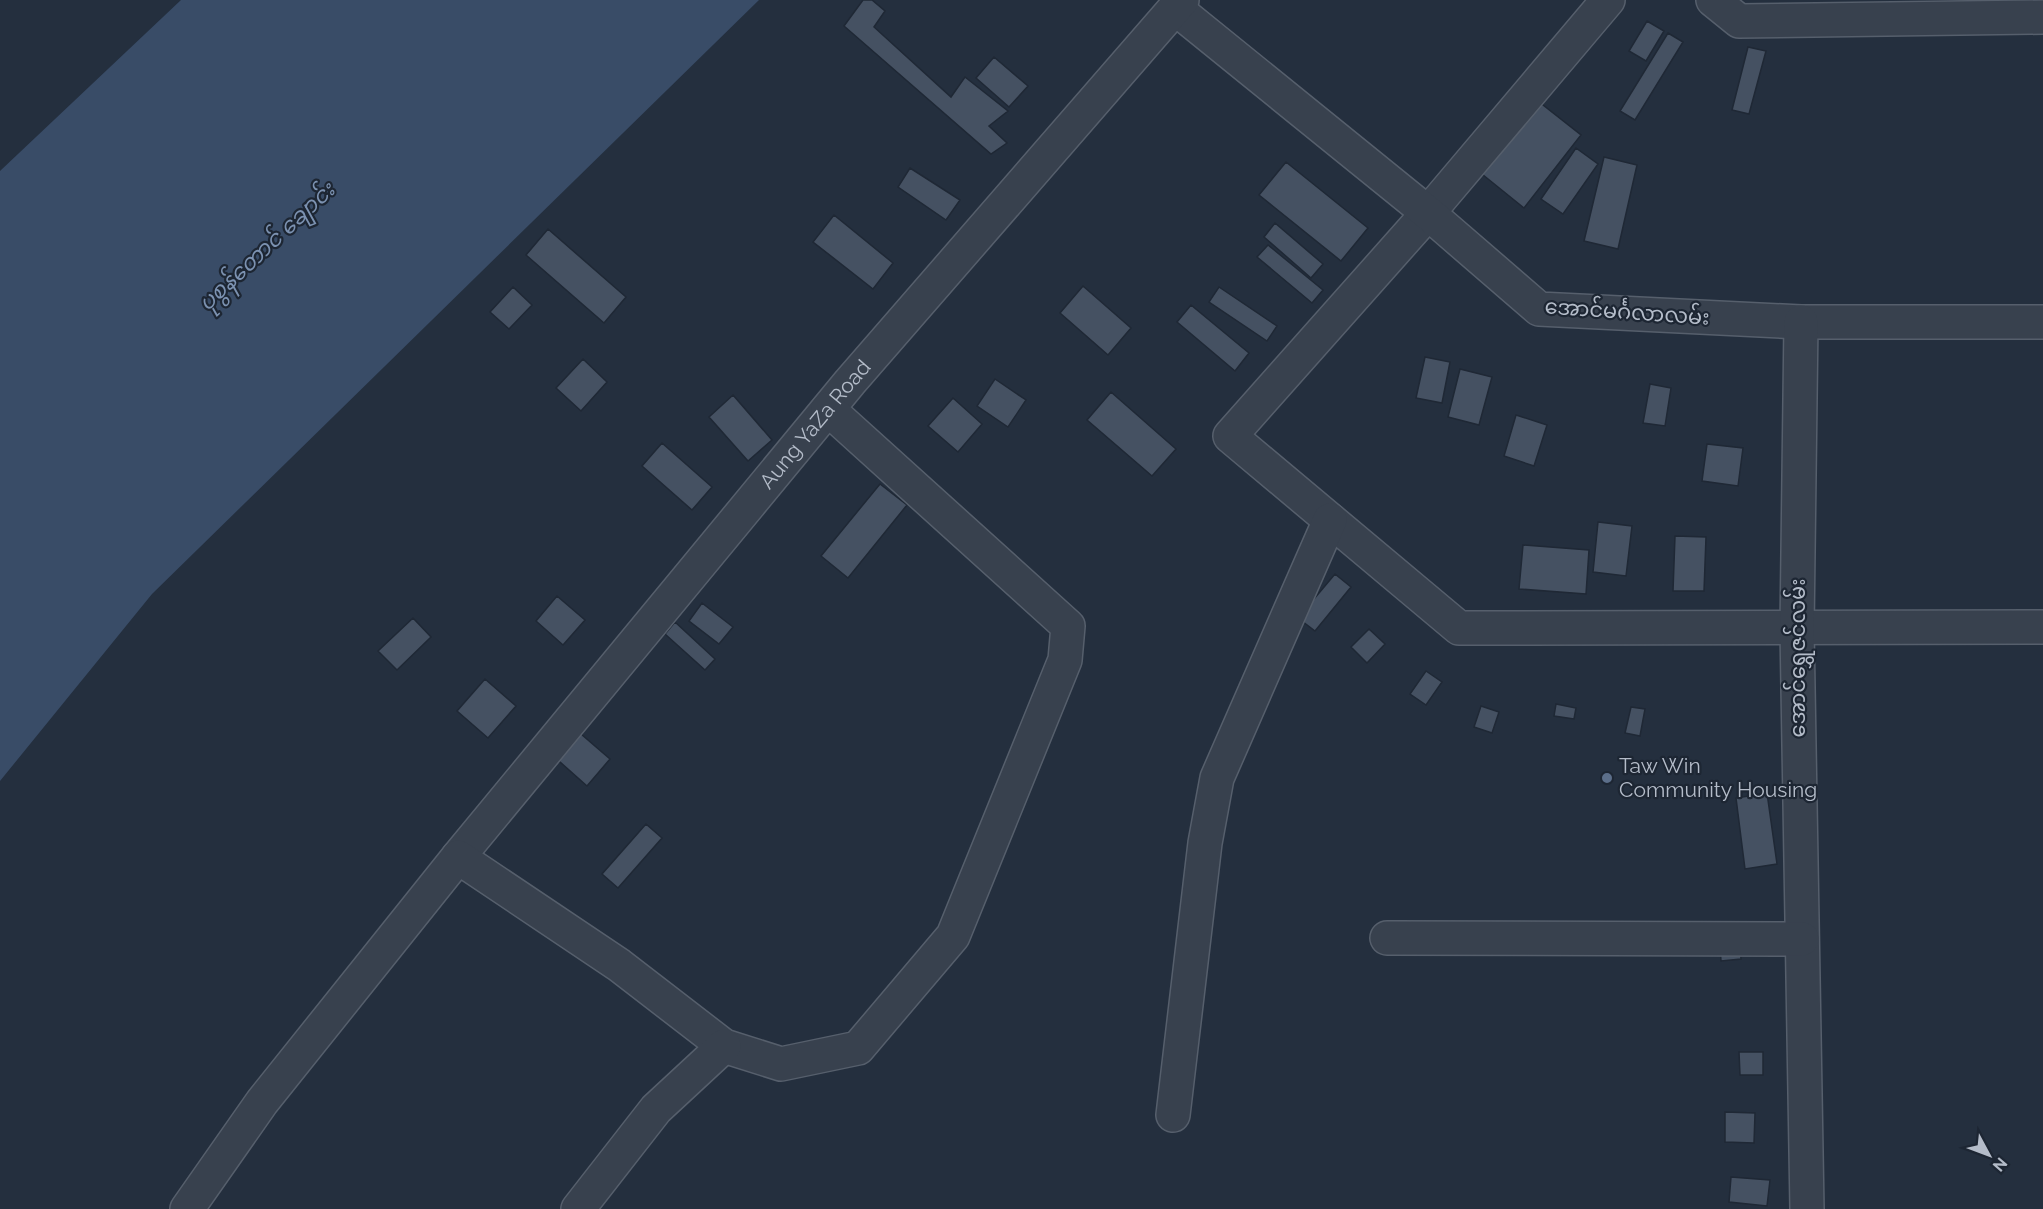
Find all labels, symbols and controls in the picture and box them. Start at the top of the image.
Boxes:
water label: ပုစွန်တောင် ချောင်း [191,174,344,320]
street label: အောင်မင်္ဂလာလမ်း [1544,290,1710,330]
street label: Aung YaZa Road [754,355,876,494]
street label: အောင်ရွှေဇင်လမ်း [1782,578,1815,738]
place label: Taw Win Community Housing [1619,753,1817,802]
marker: Taw Win Community Housing [1600,771,1614,785]
north arrow [1959,1125,2019,1185]
text: N [1989,1154,2011,1175]

